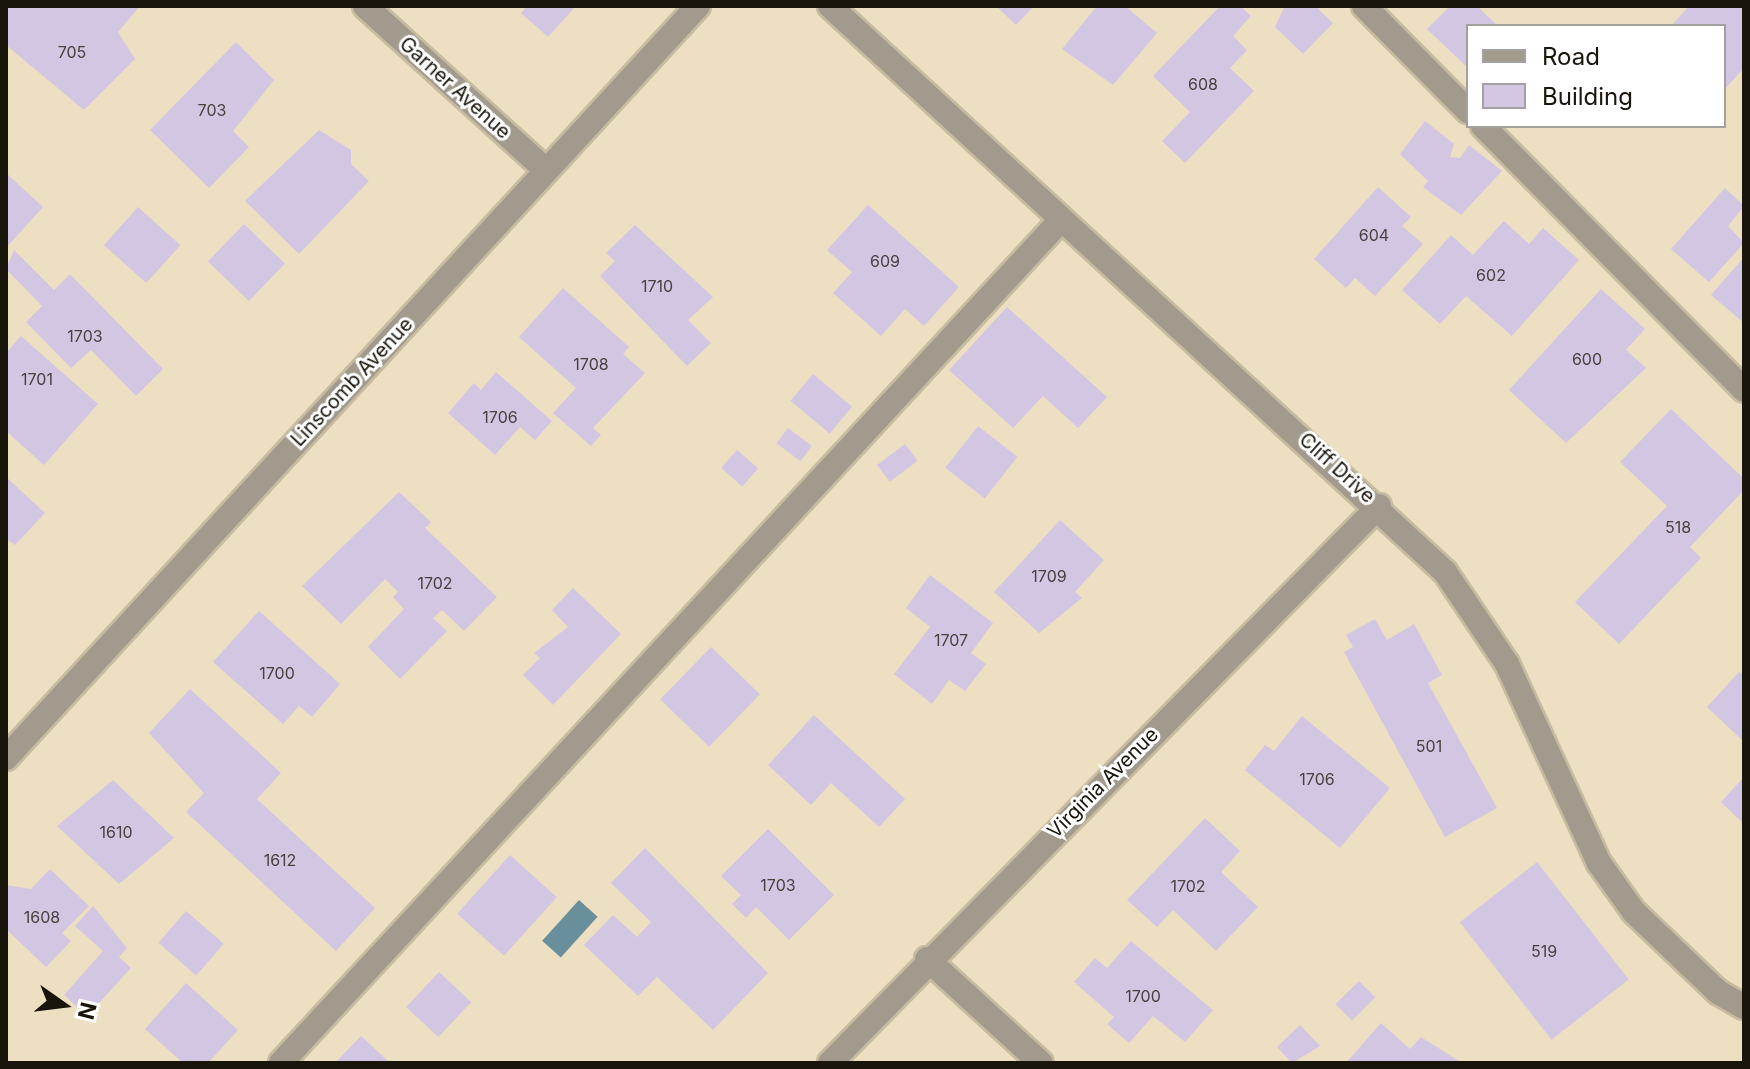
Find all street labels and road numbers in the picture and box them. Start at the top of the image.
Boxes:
street label: Garner Avenue [395,32,515,144]
street label: Linscomb Avenue [286,313,418,451]
street label: Cliff Drive [1294,428,1380,508]
street label: Virginia Avenue [1043,723,1163,843]

